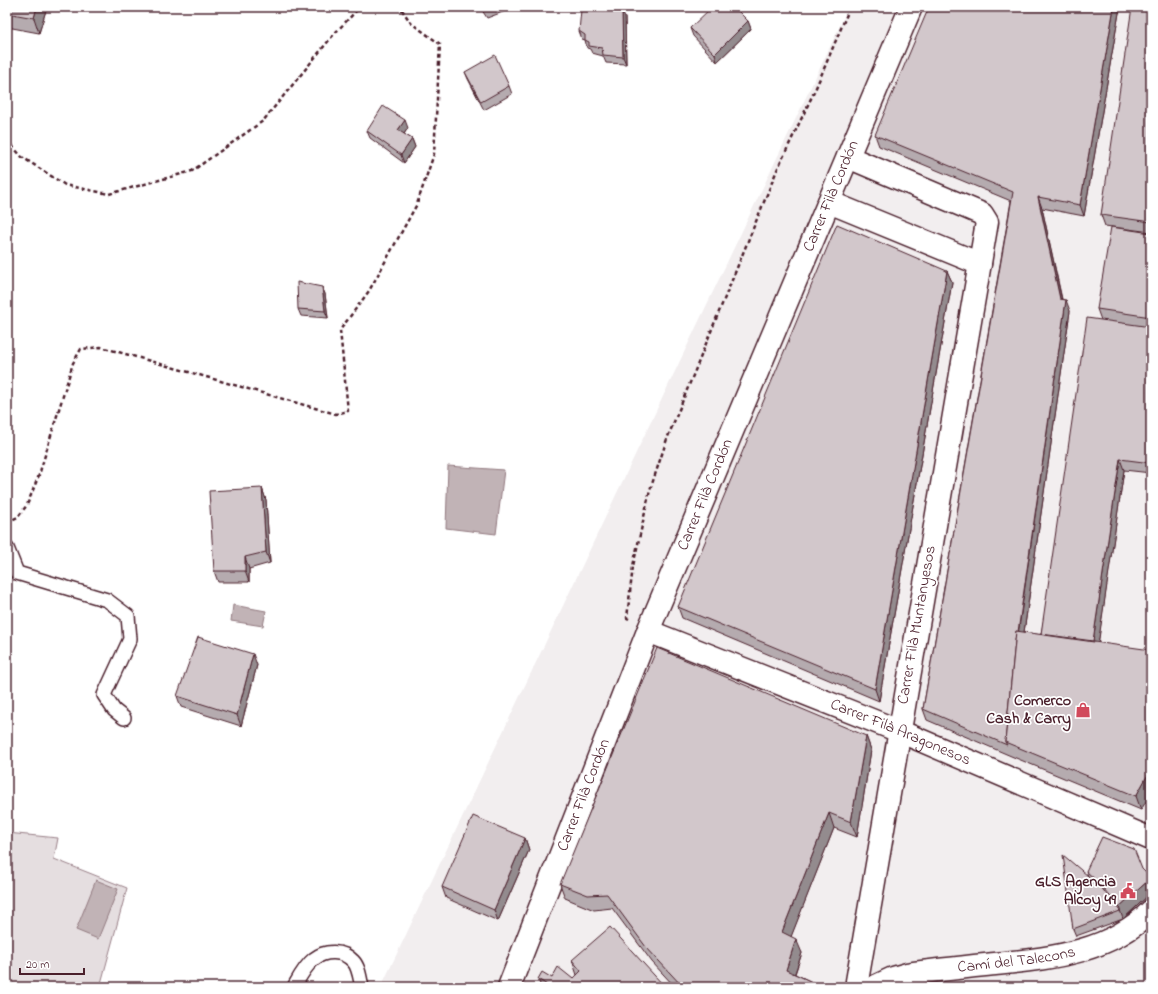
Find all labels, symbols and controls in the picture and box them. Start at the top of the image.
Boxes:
street label: Carrer Filà Cordón [797,137,865,256]
street label: Carrer Filà Cordón [671,435,740,554]
street label: Carrer Filà Muntanyesos [891,544,943,706]
place label: Comerco Cash & Carry [986,689,1071,732]
street label: Carrer Filà Aragonesos [826,693,974,772]
shop icon: Comerco Cash & Carry [1074,701,1092,719]
street label: Carrer Filà Cordón [551,735,617,855]
place label: GLS Agencia Alcoy 49 [1035,870,1116,913]
public building icon: GLS Agencia Alcoy 49 [1119,882,1137,900]
street label: Camí del Talecons [956,940,1078,980]
scale bar [20,950,84,976]
text: 20 m [26,956,49,974]

